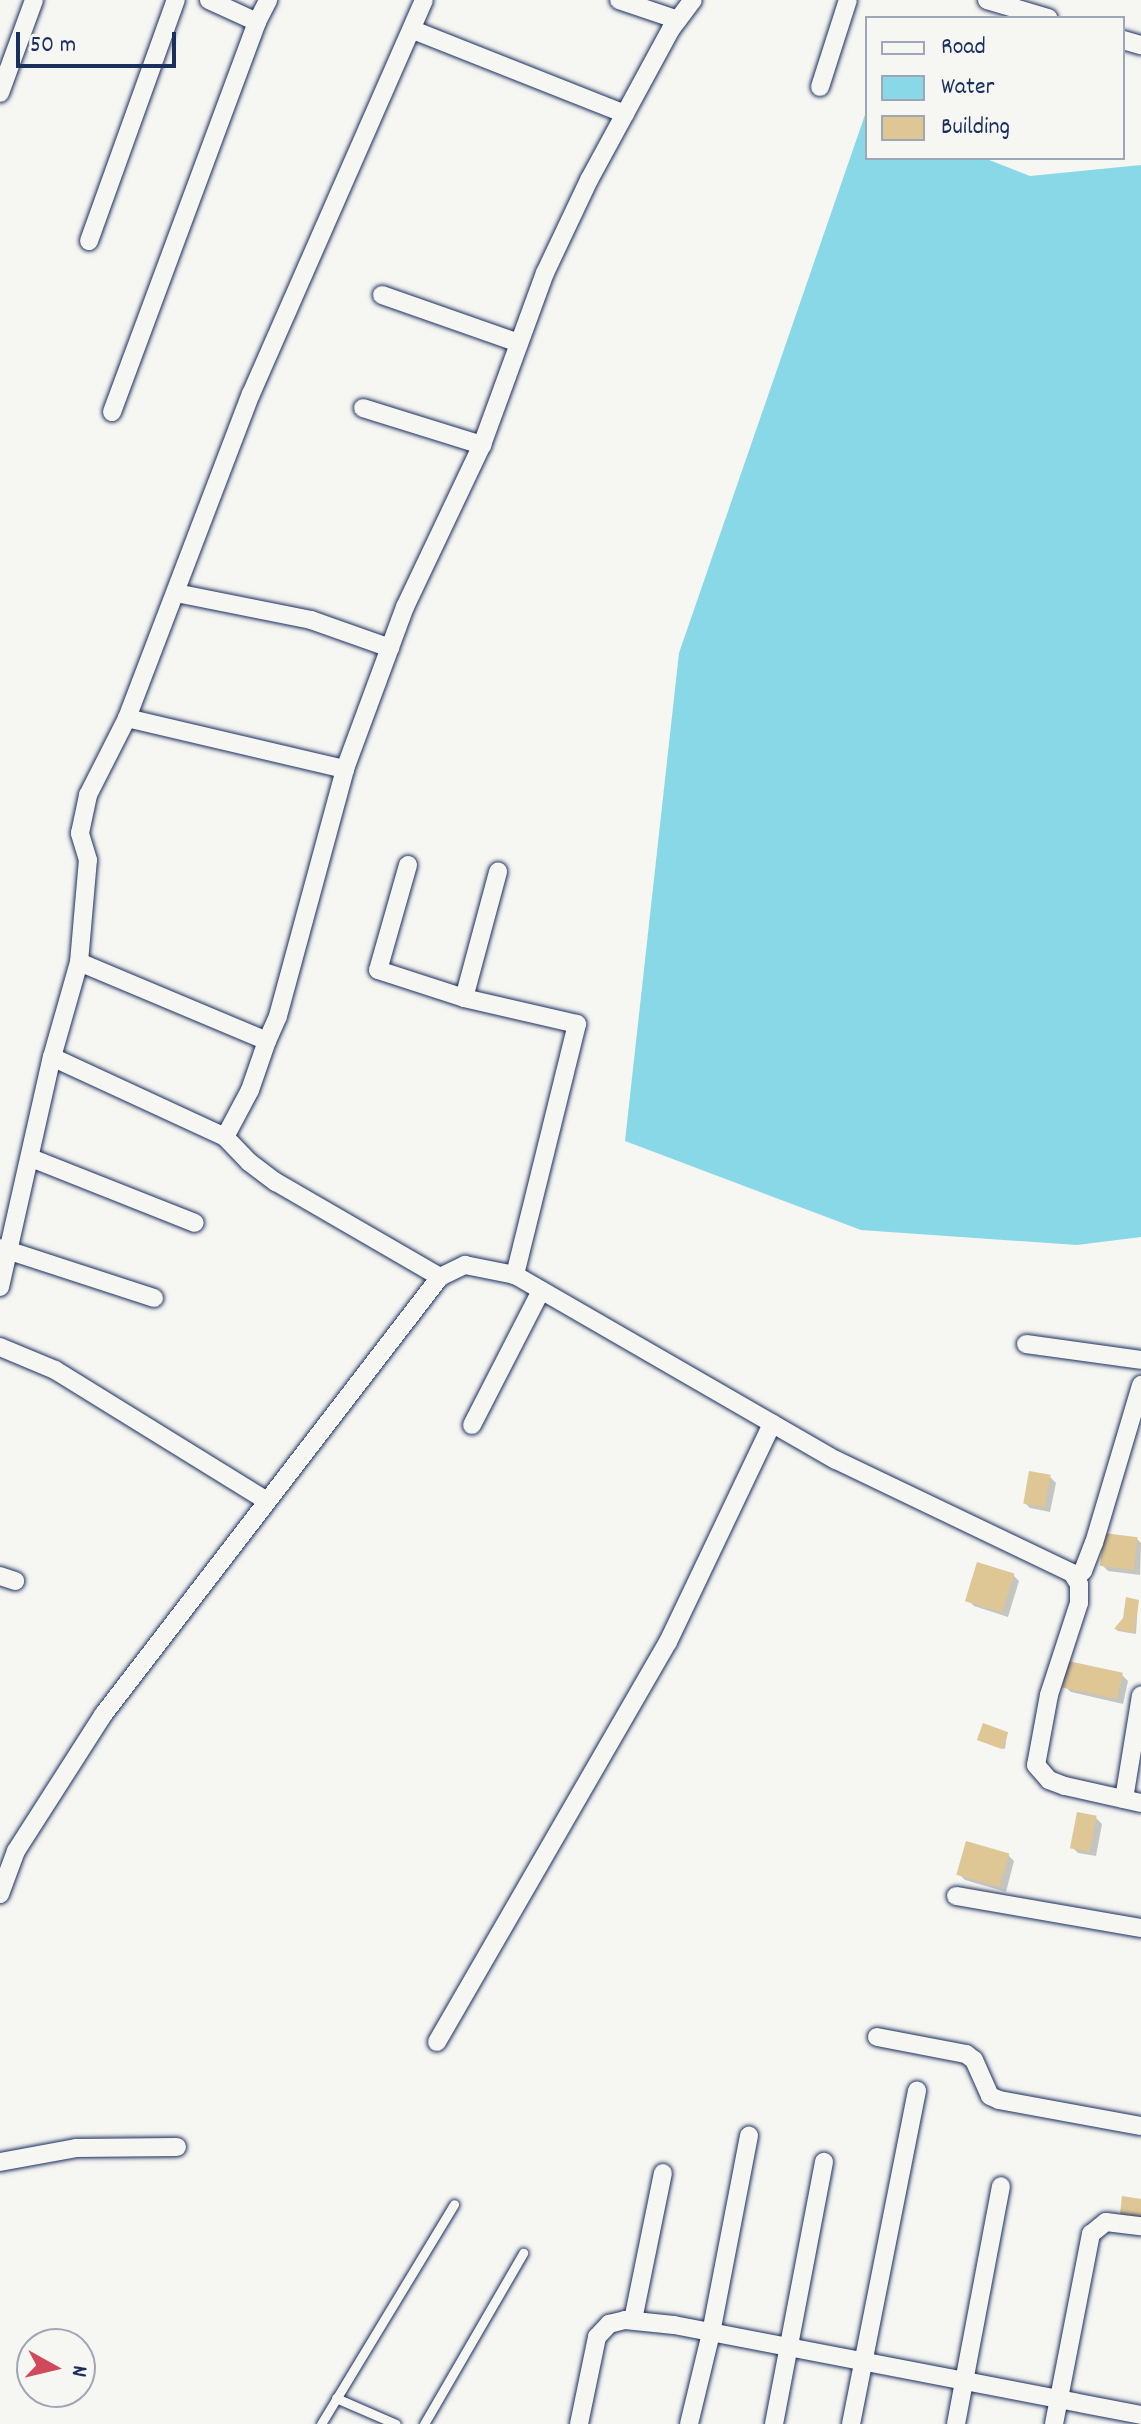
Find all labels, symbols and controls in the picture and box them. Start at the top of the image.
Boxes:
scale bar [20,16,180,66]
legend [865,16,1125,160]
text: 50 m [30,29,76,63]
text: Road [941,31,986,65]
text: Water [941,71,994,105]
text: Building [941,111,1010,145]
north arrow [16,2328,96,2408]
text: N [62,2364,94,2379]

